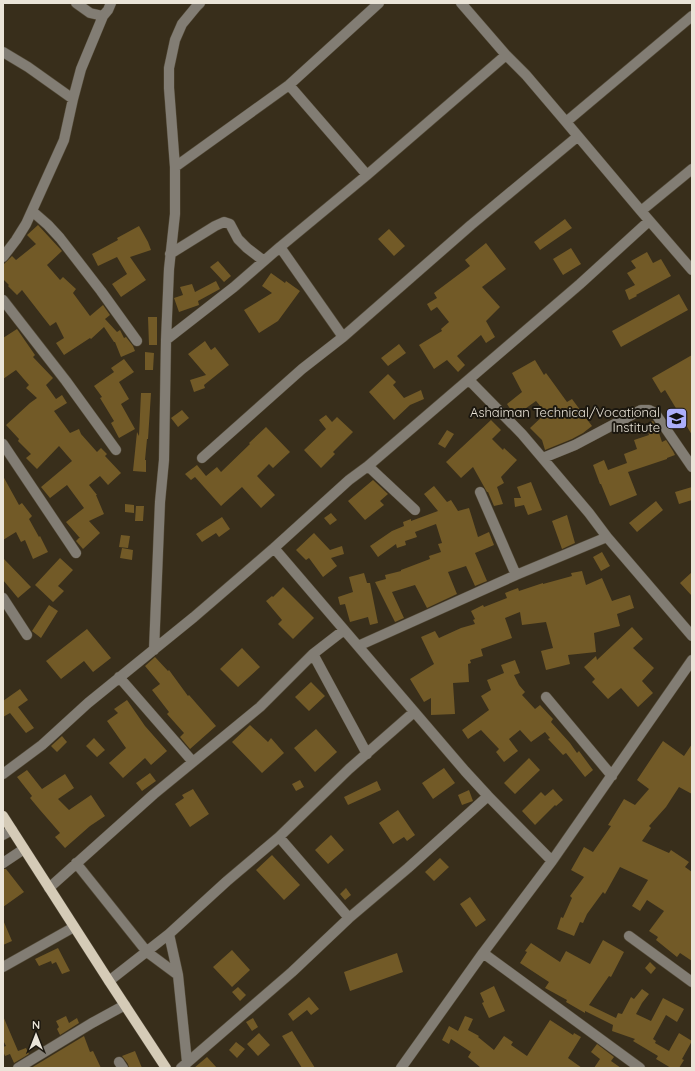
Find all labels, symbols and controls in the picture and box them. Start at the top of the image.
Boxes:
place label: Ashaiman Technical/Vocational Institute [470,404,660,435]
school or university icon: Ashaiman Technical/Vocational Institute [663,406,689,432]
north arrow [16,1015,56,1055]
text: N [32,1018,40,1032]

